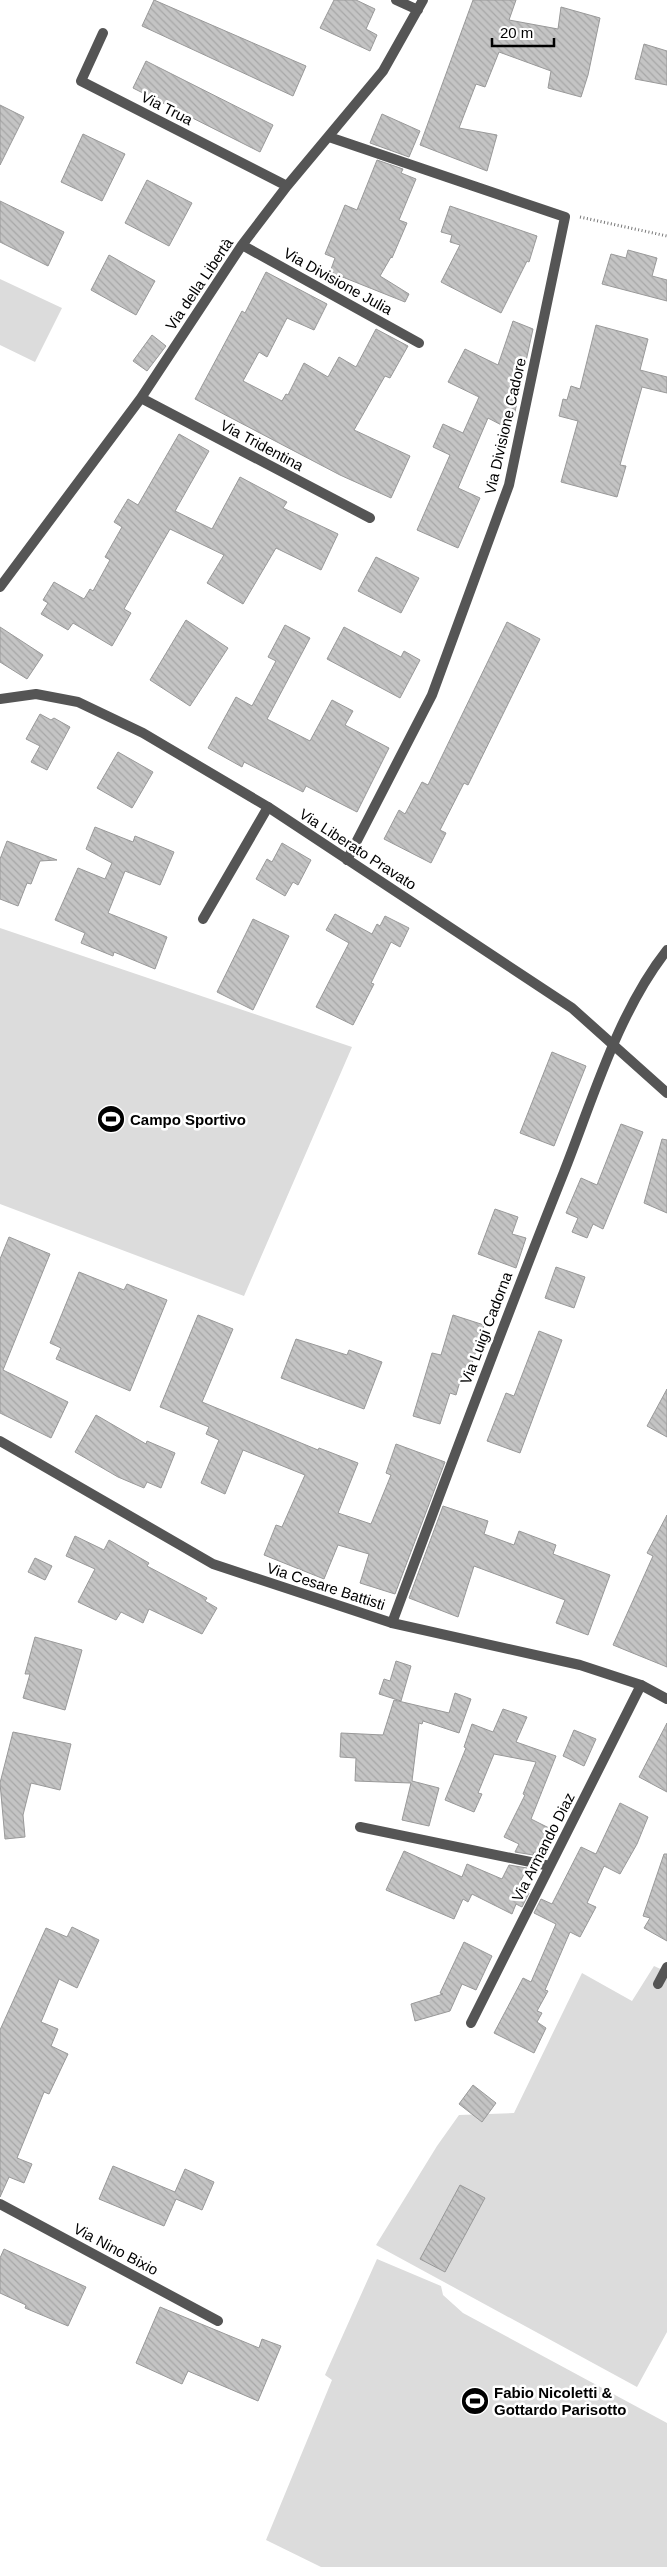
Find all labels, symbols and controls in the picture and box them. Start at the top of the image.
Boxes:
scale bar [492,15,554,47]
text: 20 m [500,24,533,41]
street label: Via Trua [138,88,196,128]
street label: Via della Libertà [162,234,236,333]
street label: Via Divisione Julia [281,244,396,318]
street label: Via Divisione Cadore [481,356,529,496]
street label: Via Tridentina [218,416,307,474]
street label: Via Liberato Pravato [296,805,420,893]
sports icon: Campo Sportivo [96,1104,126,1134]
place label: Campo Sportivo [130,1111,246,1128]
street label: Via Luigi Cadorna [457,1269,515,1387]
street label: Via Cesare Battisti [265,1559,387,1613]
street label: Via Armando Diaz [508,1790,578,1904]
street label: Via Nino Bixio [71,2220,161,2278]
place label: Fabio Nicoletti & Gottardo Parisotto [494,2384,627,2418]
sports icon: Fabio Nicoletti & Gottardo Parisotto [460,2386,490,2416]

